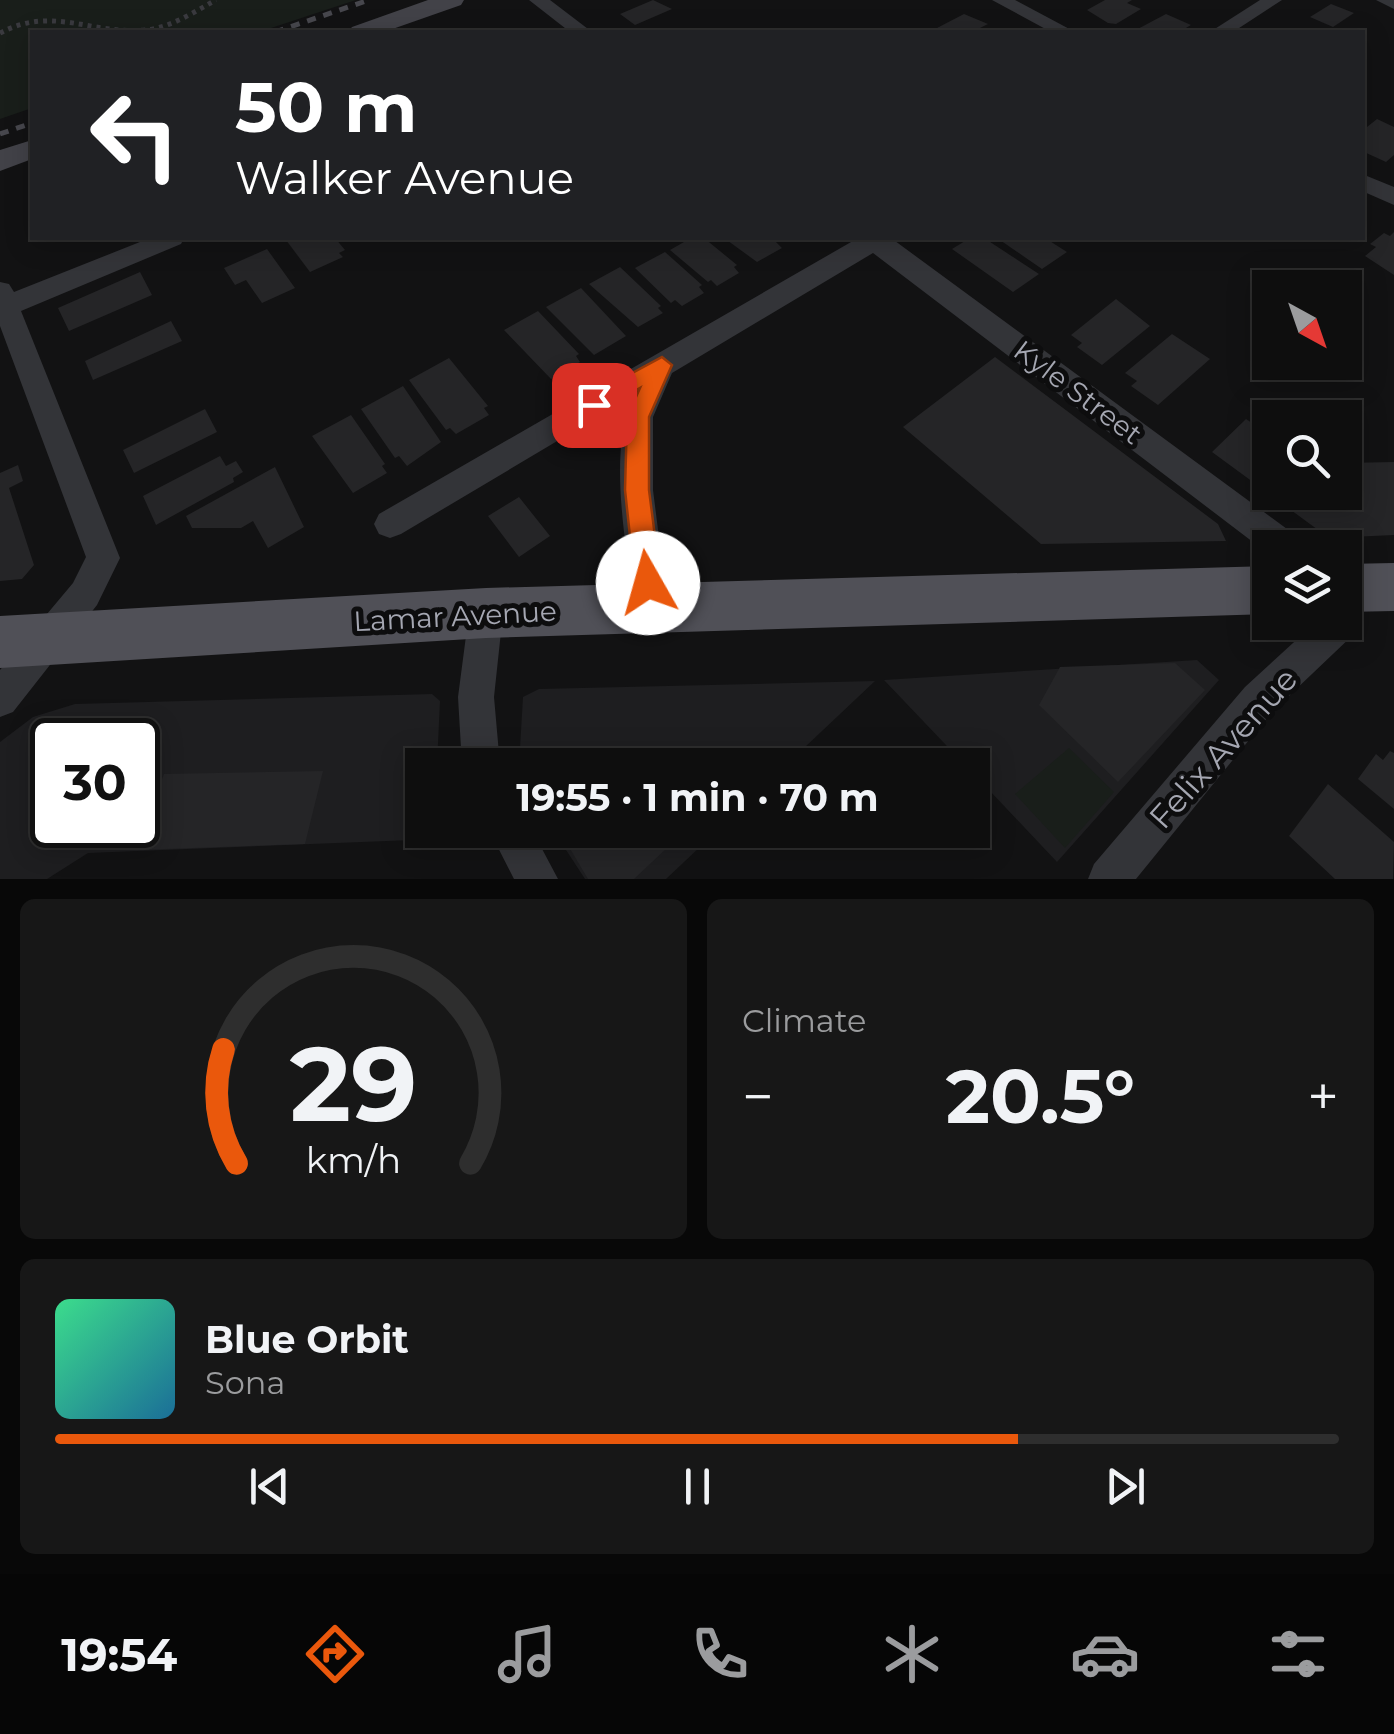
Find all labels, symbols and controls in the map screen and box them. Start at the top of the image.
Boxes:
text: 50 m [235,64,417,150]
icon: left [70,70,200,200]
text: Walker Avenue [235,150,574,205]
north arrow [1252,270,1362,380]
map controls [1252,270,1362,640]
street label: Kyle Street [1007,333,1149,451]
pin [552,363,637,448]
icon: arrive [567,378,622,433]
button: search [1252,400,1362,510]
button: layers [1252,530,1362,640]
position arrow [596,531,700,635]
street label: Lamar Avenue [353,594,557,638]
street label: Felix Avenue [1141,660,1305,836]
speed limit sign: 30 [30,718,160,848]
text: 19:55 · 1 min · 70 m [516,774,879,821]
text: Climate [742,1001,866,1040]
text: 29 [290,1020,417,1147]
text: 20.5° [946,1050,1135,1142]
text: − [742,1063,774,1130]
text: + [1307,1063,1339,1130]
text: km/h [306,1138,401,1182]
text: Blue Orbit [205,1316,409,1363]
text: Sona [205,1363,285,1402]
icon: previous [242,1459,297,1514]
icon: pause [670,1459,725,1514]
icon: next [1098,1459,1153,1514]
icon: directions [300,1619,370,1689]
icon: music [492,1619,562,1689]
icon: phone [685,1619,755,1689]
icon: climate [877,1619,947,1689]
icon: car [1070,1619,1140,1689]
icon: filters [1263,1619,1333,1689]
text: 19:54 [61,1627,177,1682]

